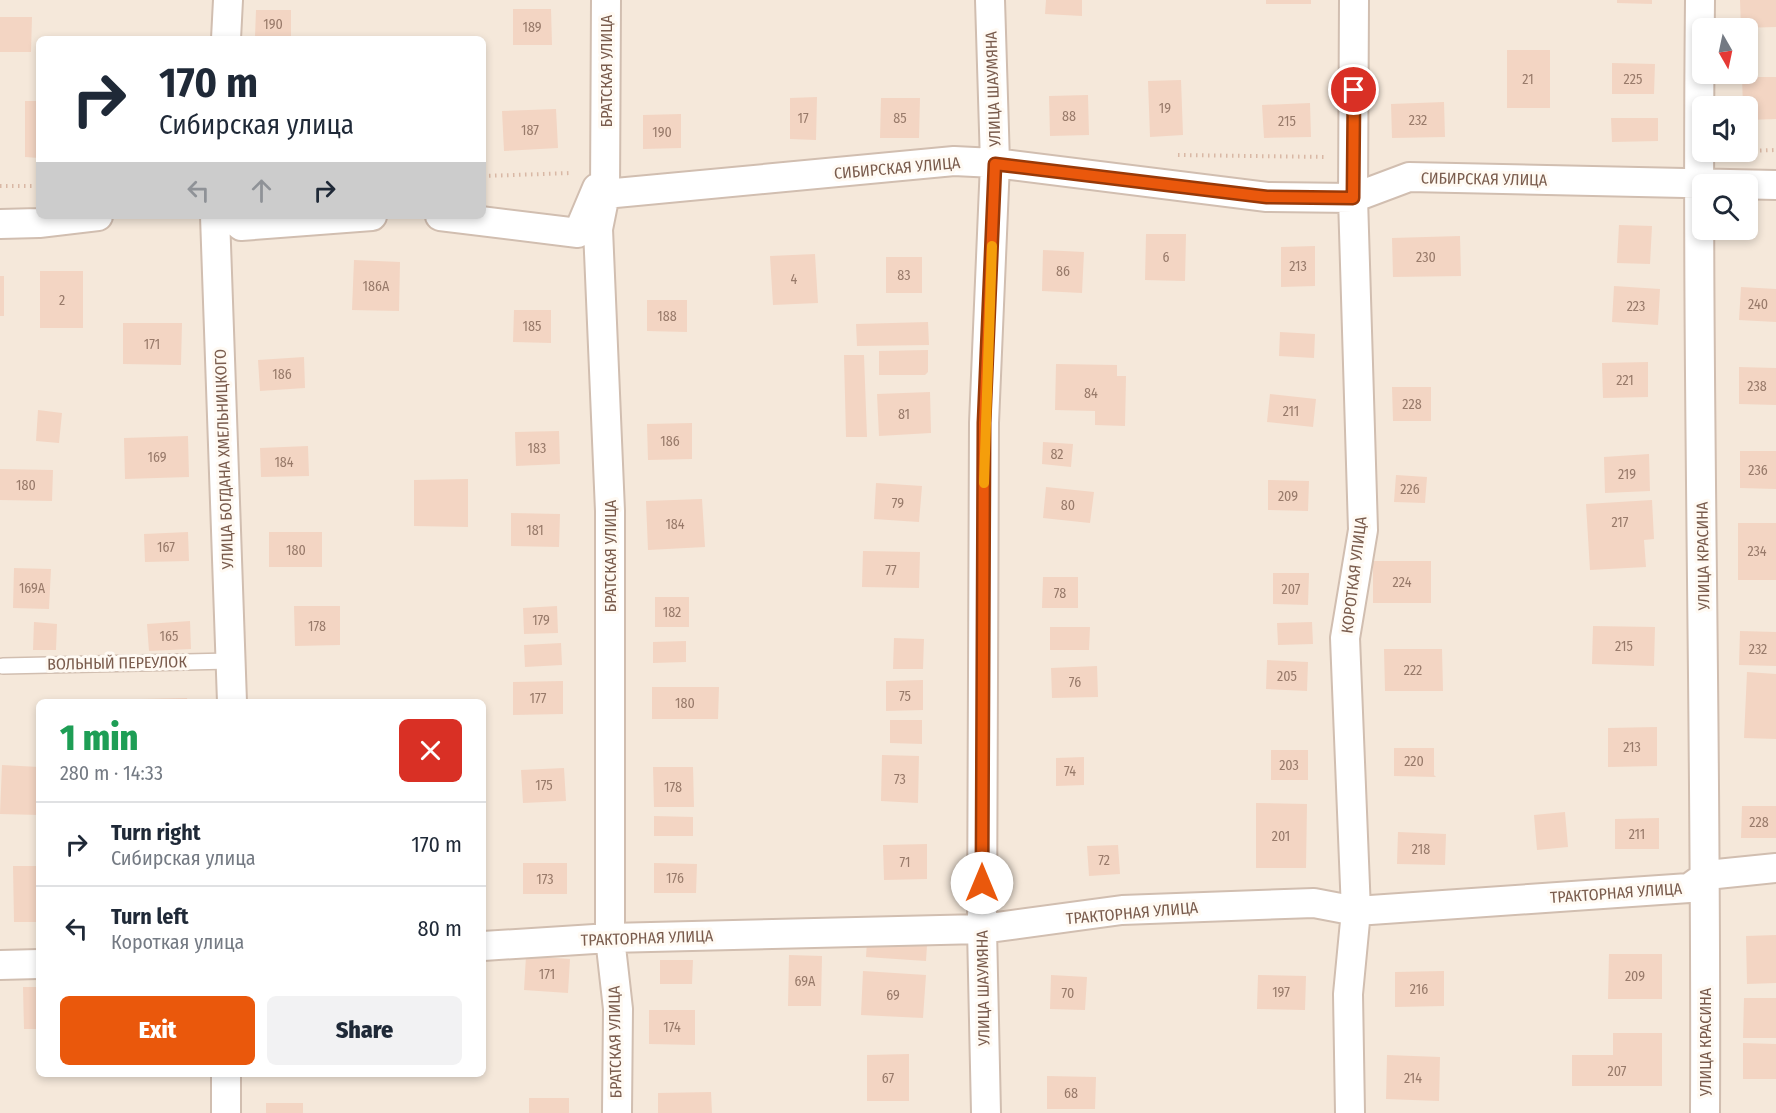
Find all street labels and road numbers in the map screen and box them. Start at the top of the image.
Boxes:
street label: БРАТСКАЯ УЛИЦА [597,14,616,127]
street label: УЛИЦА ШАУМЯНА [981,30,1005,148]
street label: СИБИРСКАЯ УЛИЦА [833,153,961,183]
street label: СИБИРСКАЯ УЛИЦА [1421,168,1548,190]
street label: УЛИЦА БОГДАНА ХМЕЛЬНИЦКОГО [211,349,237,570]
street label: БРАТСКАЯ УЛИЦА [601,499,620,612]
street label: УЛИЦА КРАСИНА [1693,501,1713,611]
street label: КОРОТКАЯ УЛИЦА [1337,515,1371,635]
street label: ВОЛЬНЫЙ ПЕРЕУЛОК [47,652,187,674]
street label: ТРАКТОРНАЯ УЛИЦА [1549,879,1683,907]
street label: ТРАКТОРНАЯ УЛИЦА [1065,898,1199,928]
street label: ТРАКТОРНАЯ УЛИЦА [581,926,714,950]
street label: УЛИЦА ШАУМЯНА [972,929,994,1047]
street label: БРАТСКАЯ УЛИЦА [605,985,625,1098]
street label: УЛИЦА КРАСИНА [1696,987,1715,1097]

